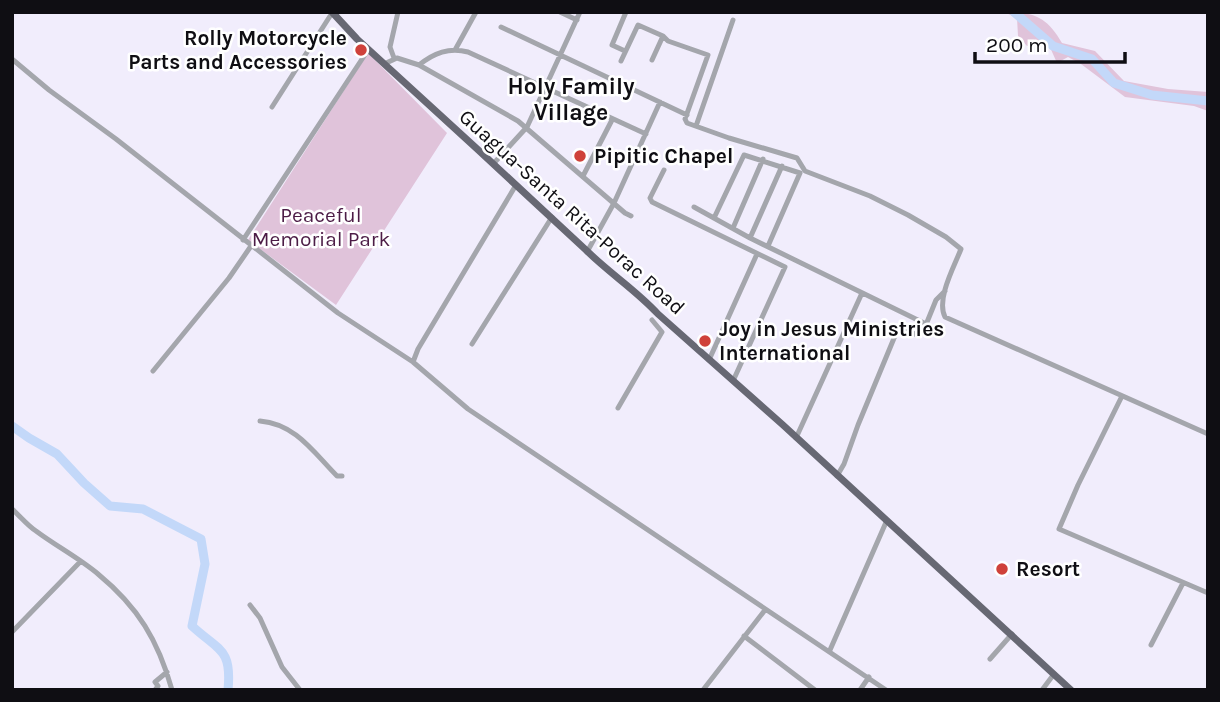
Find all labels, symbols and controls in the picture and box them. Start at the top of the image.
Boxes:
scale bar [975,21,1126,65]
place label: Rolly Motorcycle Parts and Accessories [128,26,347,74]
text: 200 m [986,33,1048,57]
marker: Rolly Motorcycle Parts and Accessories [353,42,369,58]
district label: Holy Family Village [507,73,635,126]
street label: Guagua-Santa Rita-Porac Road [454,104,690,320]
place label: Pipitic Chapel [594,144,733,168]
marker: Pipitic Chapel [572,148,588,164]
park label: Peaceful Memorial Park [252,203,390,251]
place label: Joy in Jesus Ministries International [719,317,944,365]
marker: Joy in Jesus Ministries International [697,333,713,349]
place label: Resort [1016,557,1080,581]
marker: Resort [994,561,1010,577]

